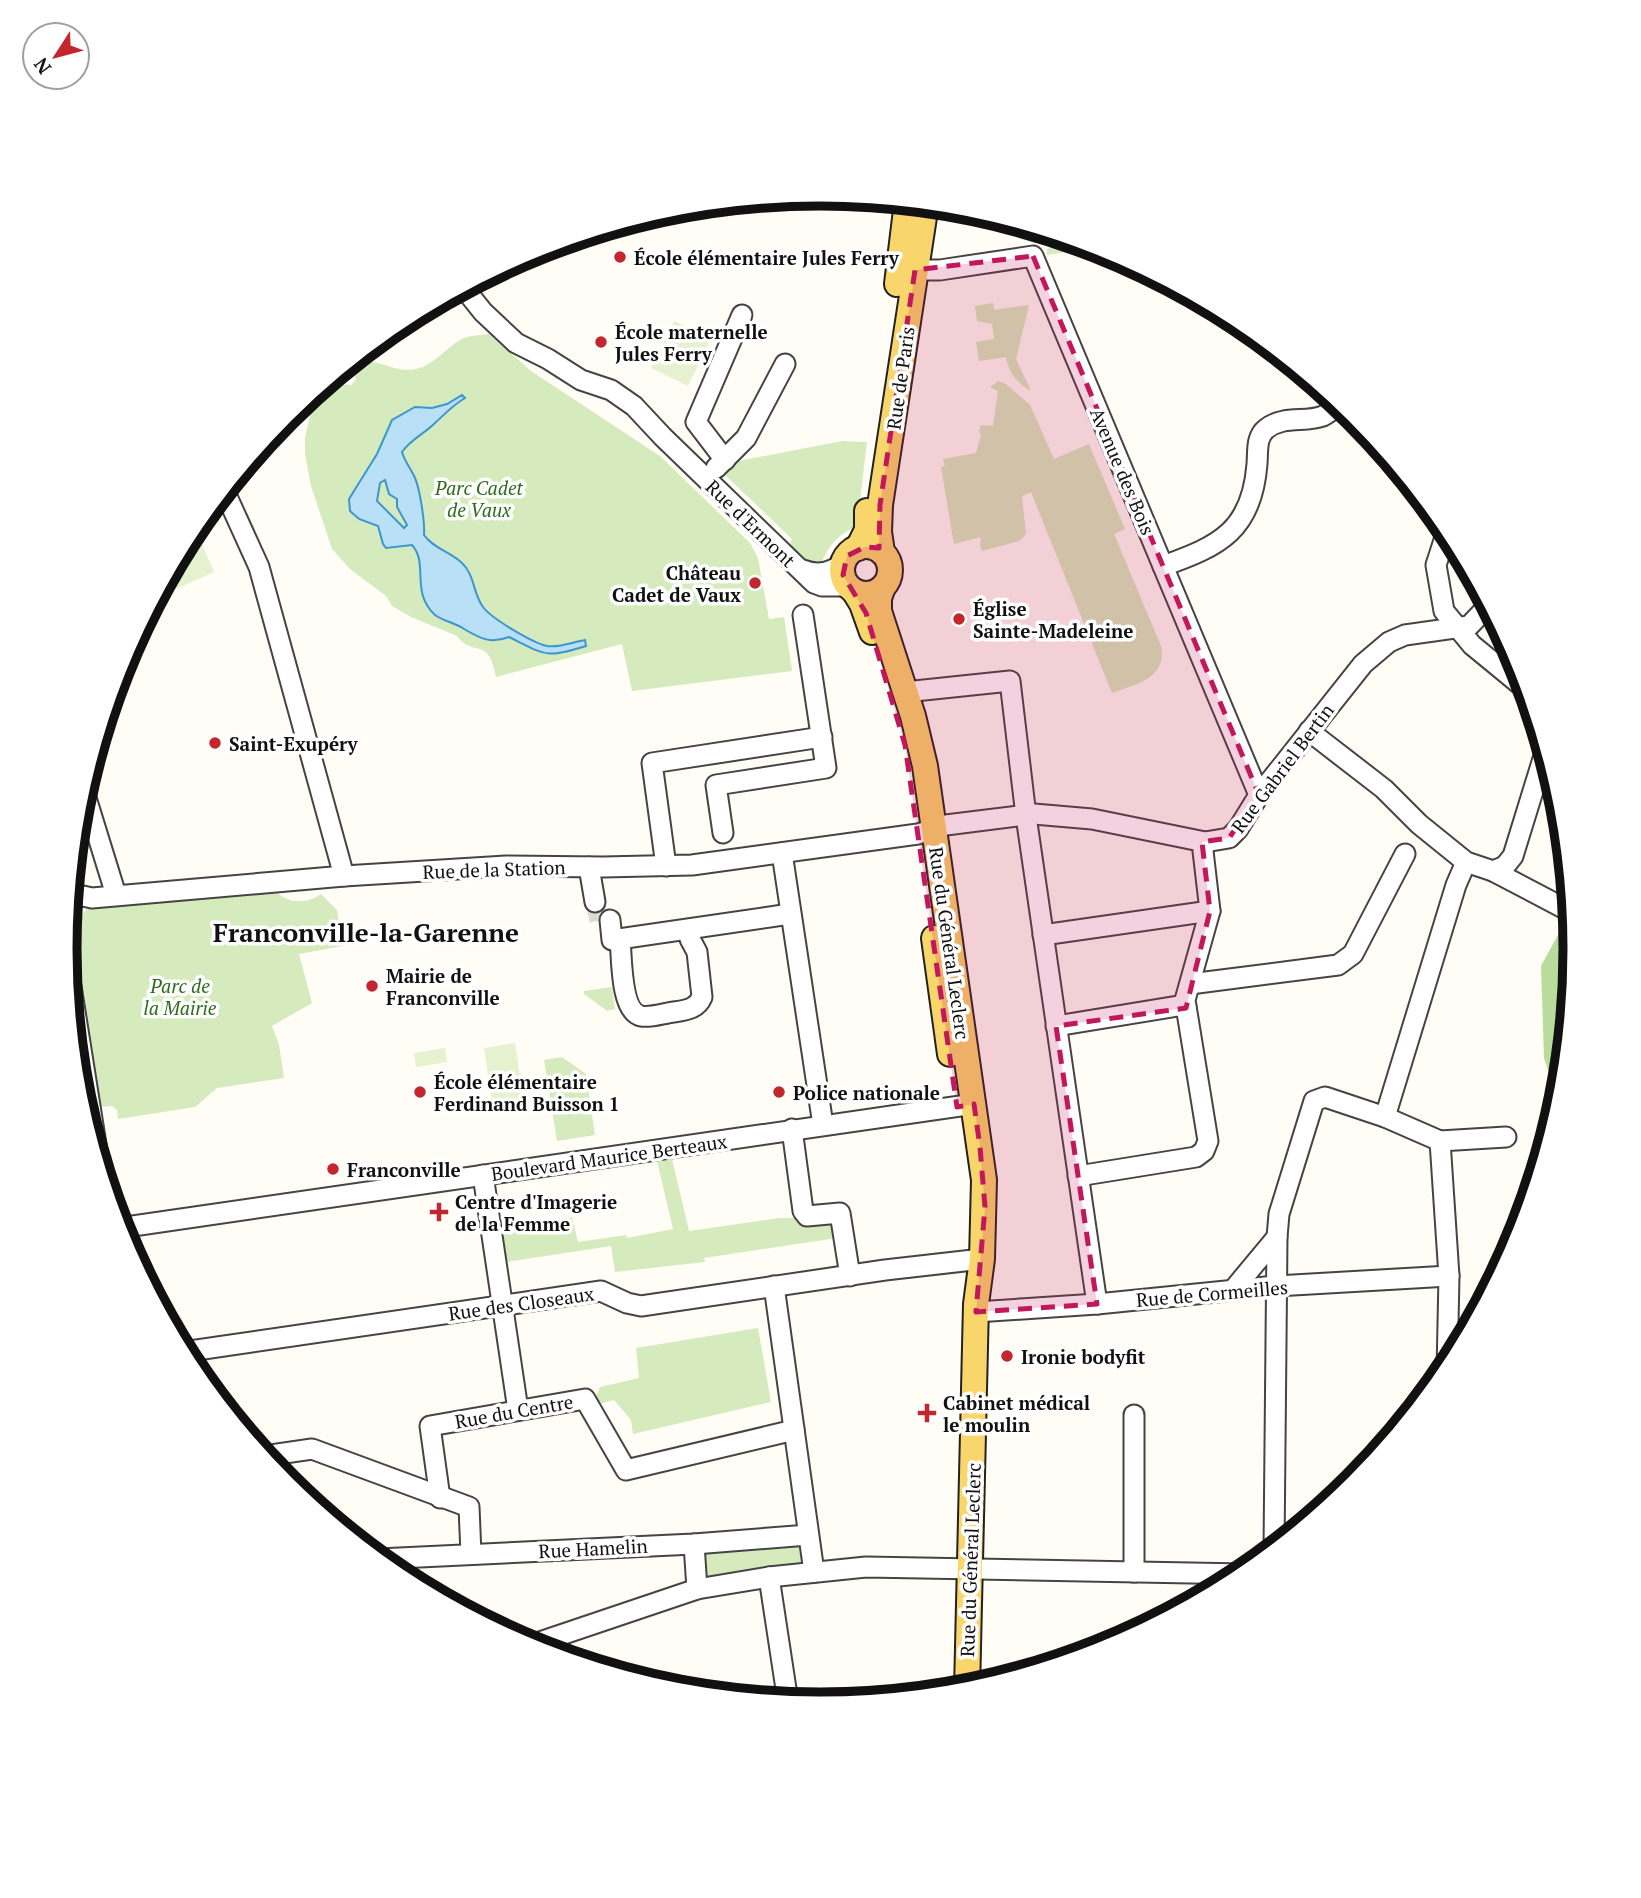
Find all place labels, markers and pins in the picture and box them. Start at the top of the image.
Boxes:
place label: École élémentaire Jules Ferry [634,245,900,270]
marker: École élémentaire Jules Ferry [612,249,628,265]
place label: École maternelle Jules Ferry [615,319,768,366]
marker: École maternelle Jules Ferry [593,334,609,350]
place label: Château Cadet de Vaux [612,560,741,607]
marker: Château Cadet de Vaux [747,575,763,591]
place label: Église Sainte-Madeleine [973,596,1133,643]
marker: Église Sainte-Madeleine [951,611,967,627]
place label: Saint-Exupéry [229,731,358,756]
marker: Saint-Exupéry [207,735,223,751]
place label: Mairie de Franconville [386,963,500,1010]
marker: Mairie de Franconville [364,978,380,994]
place label: École élémentaire Ferdinand Buisson 1 [434,1069,620,1116]
place label: Police nationale [793,1080,940,1105]
marker: École élémentaire Ferdinand Buisson 1 [412,1084,428,1100]
marker: Police nationale [771,1084,787,1100]
place label: Franconville [347,1157,461,1182]
marker: Franconville [325,1161,341,1177]
place label: Centre d'Imagerie de la Femme [455,1189,617,1236]
marker: Centre d'Imagerie de la Femme [429,1202,449,1222]
place label: Ironie bodyfit [1021,1344,1146,1369]
marker: Ironie bodyfit [999,1348,1015,1364]
place label: Cabinet médical le moulin [943,1390,1090,1437]
marker: Cabinet médical le moulin [917,1403,937,1423]

